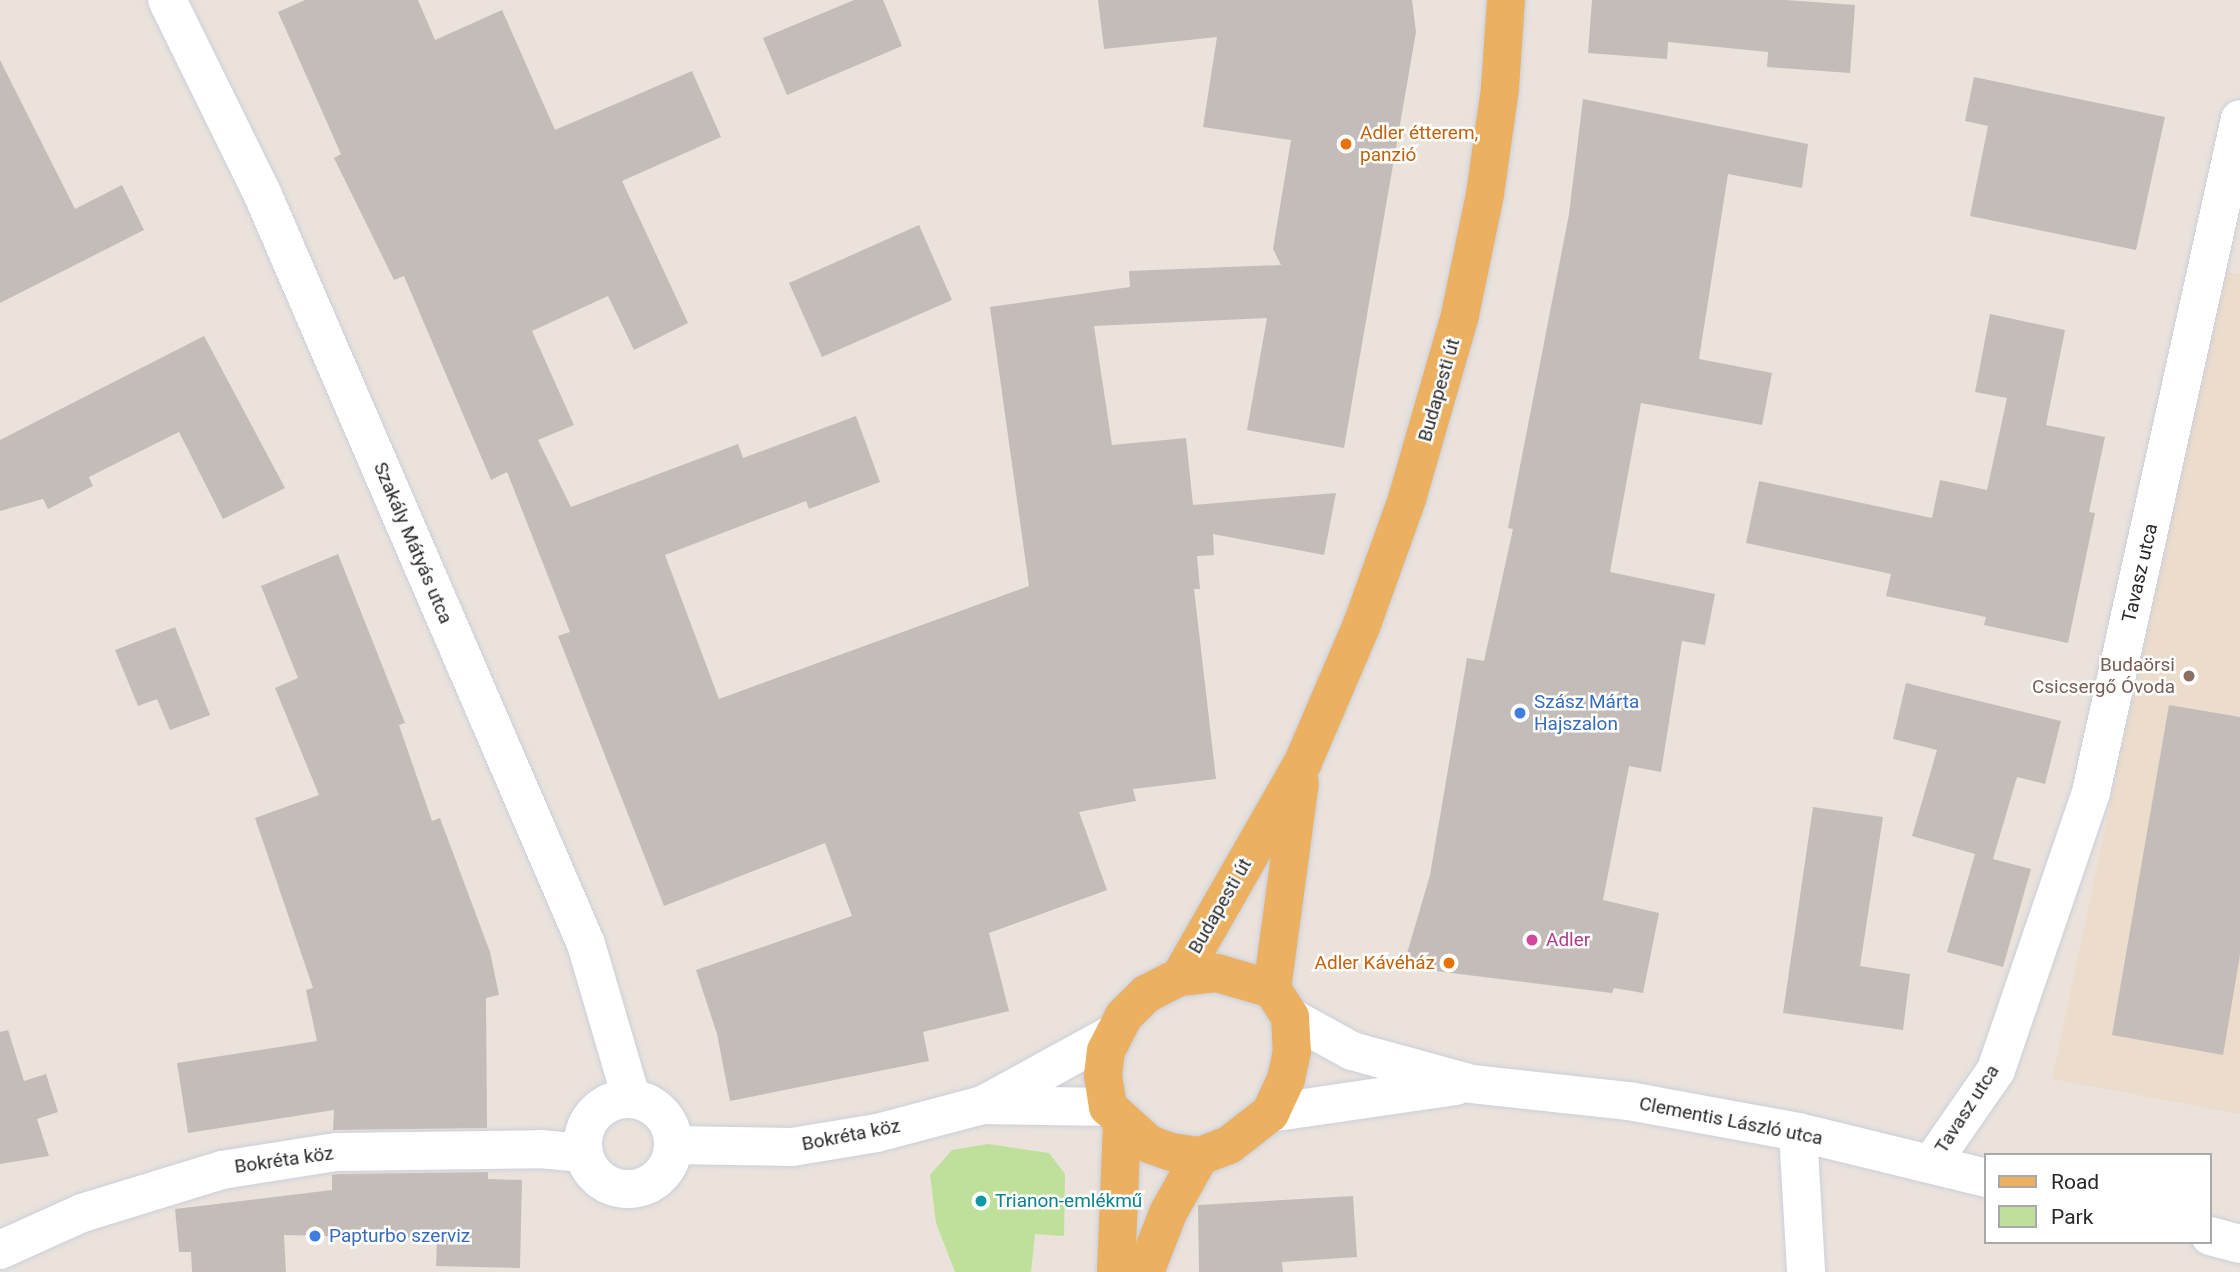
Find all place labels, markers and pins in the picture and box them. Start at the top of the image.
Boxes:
place label: Adler étterem, panzió [1360,122,1478,166]
marker: Adler étterem, panzió [1338,136,1354,152]
place label: Budaörsi Csicsergő Óvoda [2032,654,2175,698]
marker: Budaörsi Csicsergő Óvoda [2181,668,2197,684]
place label: Szász Márta Hajszalon [1534,691,1639,735]
marker: Szász Márta Hajszalon [1512,705,1528,721]
place label: Adler [1546,929,1590,951]
marker: Adler [1524,932,1540,948]
place label: Adler Kávéház [1315,952,1435,974]
marker: Adler Kávéház [1441,955,1457,971]
place label: Trianon-emlékmű [995,1190,1142,1212]
marker: Trianon-emlékmű [973,1193,989,1209]
place label: Papturbo szerviz [329,1225,470,1247]
marker: Papturbo szerviz [307,1228,323,1244]

